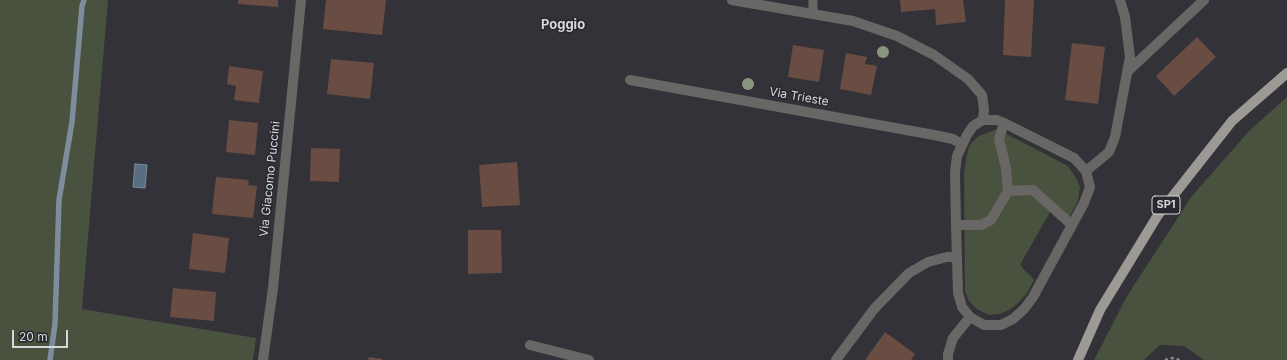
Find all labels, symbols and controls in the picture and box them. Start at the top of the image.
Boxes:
district label: Poggio [541,17,585,33]
street label: Via Trieste [768,85,830,109]
street label: Via Giacomo Puccini [257,120,283,238]
road number: SP1 [1152,196,1180,214]
scale bar [14,322,70,348]
text: 20 m [19,329,48,344]

